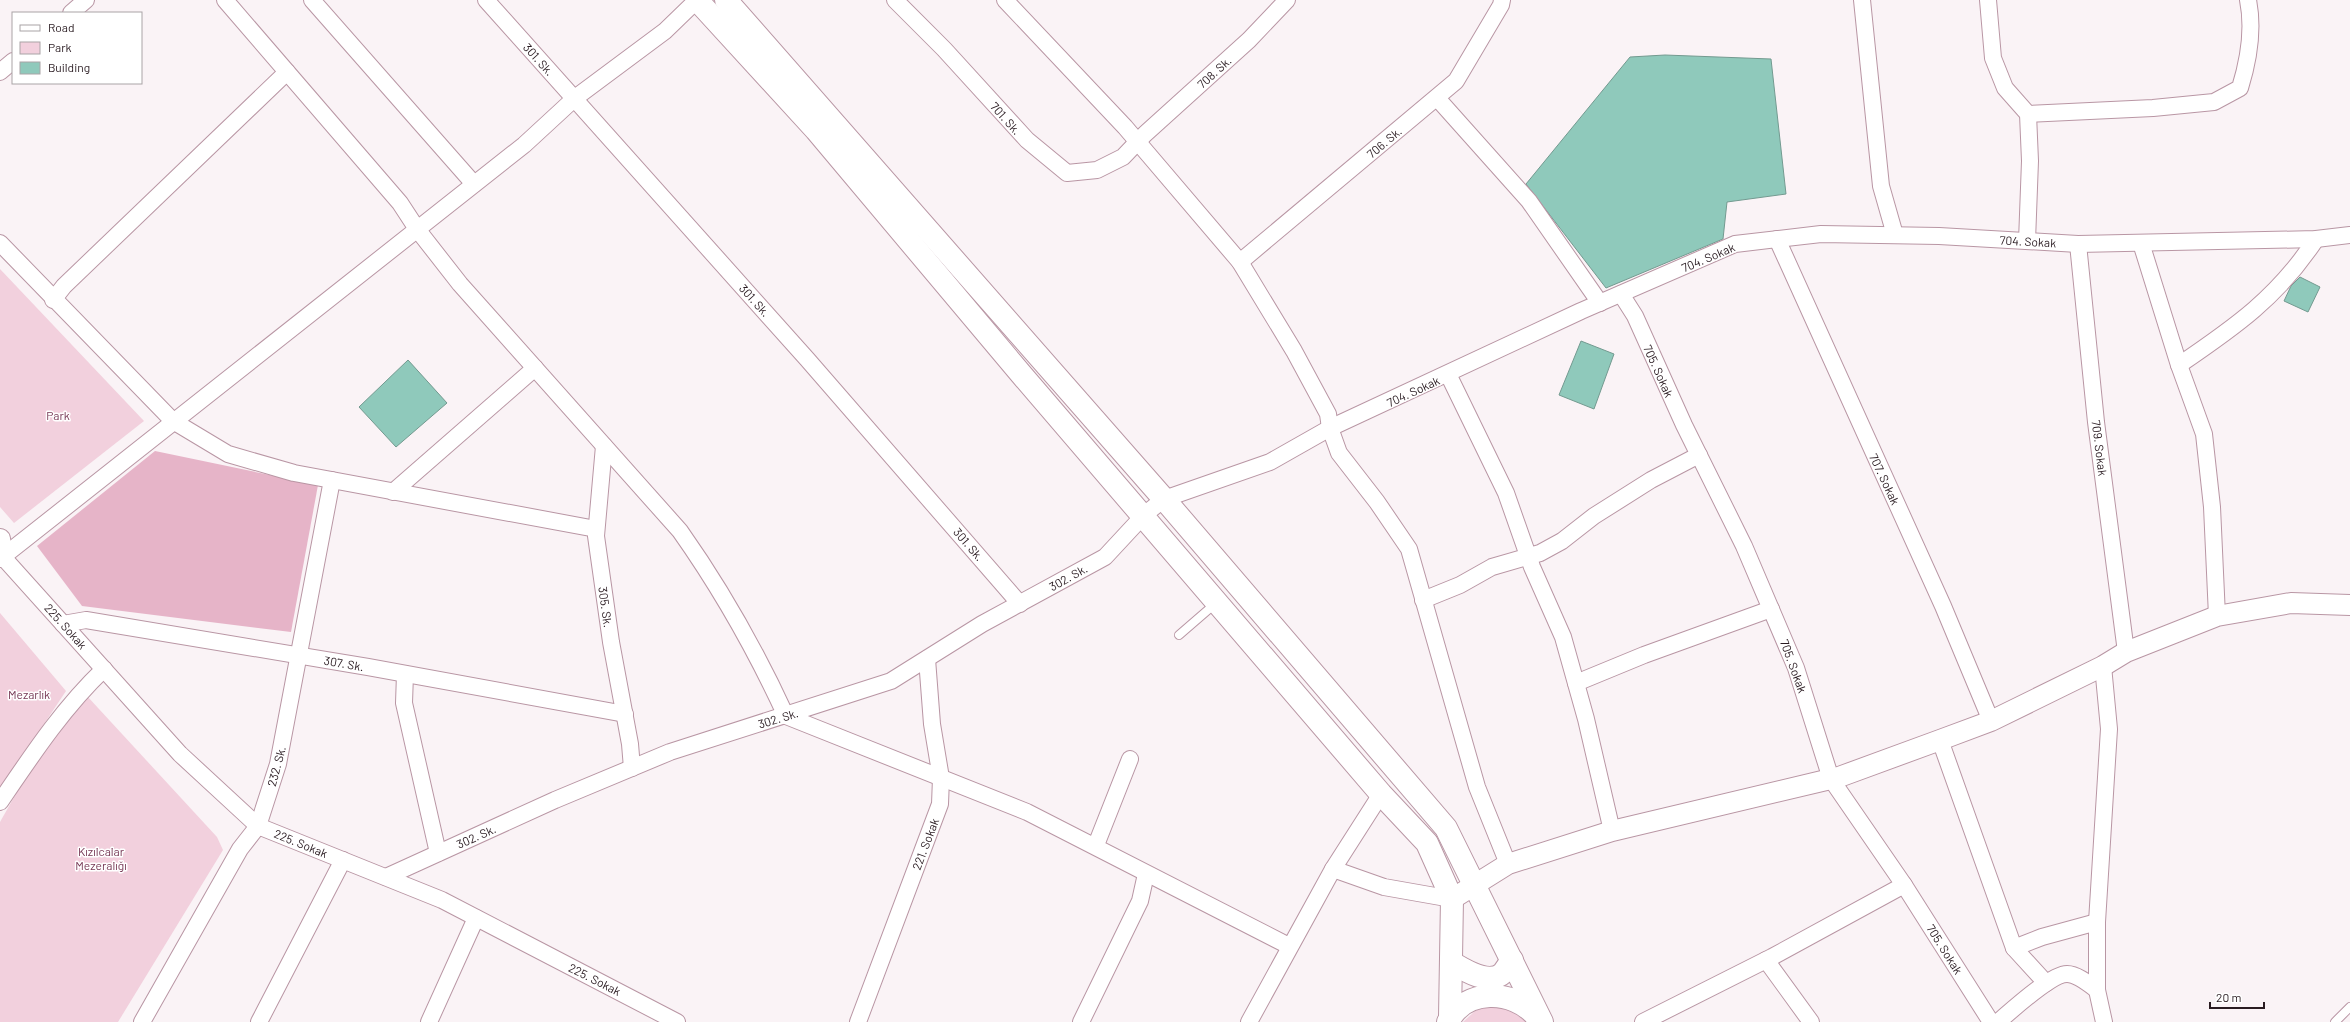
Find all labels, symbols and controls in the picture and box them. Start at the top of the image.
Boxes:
legend [12,12,142,84]
text: Road [48,20,75,34]
text: Park [48,40,72,54]
street label: 301. Sk. [521,40,557,78]
street label: 708. Sk. [1194,53,1234,91]
text: Building [48,60,90,74]
street label: 701. Sk. [988,99,1024,137]
street label: 706. Sk. [1364,124,1404,160]
street label: 704. Sokak [1999,233,2057,249]
street label: 704. Sokak [1679,240,1737,274]
street label: 301. Sk. [737,281,773,319]
street label: 705. Sokak [1641,343,1677,399]
street label: 704. Sokak [1384,373,1442,409]
park label: Park [46,408,70,422]
street label: 709. Sokak [2090,419,2110,477]
street label: 707. Sokak [1867,451,1903,507]
street label: 301. Sk. [951,525,987,563]
street label: 302. Sk. [1046,561,1090,593]
street label: 305. Sk. [596,586,616,628]
street label: 225. Sokak [42,600,90,652]
street label: 705. Sokak [1778,637,1810,695]
street label: 307. Sk. [323,653,365,673]
park label: Mezarlık [8,687,50,701]
street label: 302. Sk. [756,705,800,731]
street label: 232. Sk. [264,744,288,788]
street label: 221. Sokak [909,816,941,872]
street label: 302. Sk. [454,821,498,851]
street label: 225. Sokak [272,826,330,860]
park label: Kızılcalar Mezeralığı [75,844,127,872]
street label: 705. Sokak [1924,922,1966,976]
street label: 225. Sokak [567,960,623,998]
scale bar [2210,984,2264,1010]
text: 20 m [2216,990,2242,1004]

